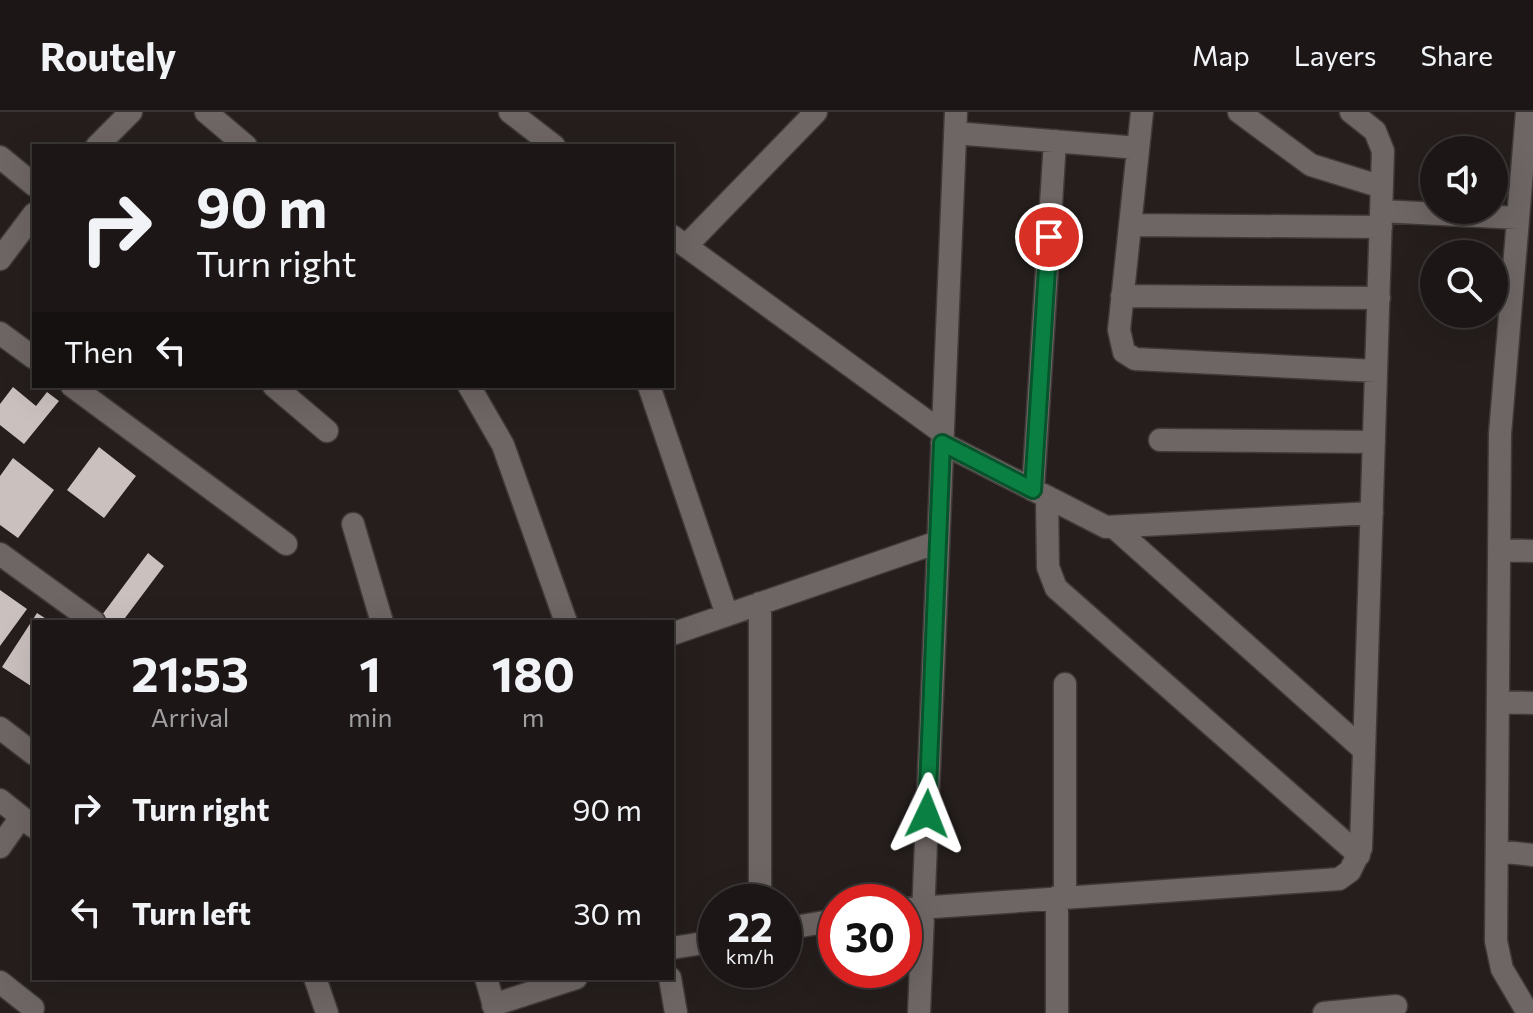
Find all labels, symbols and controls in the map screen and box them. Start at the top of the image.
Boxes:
text: Routely [40,32,176,79]
text: Map [1192,38,1250,72]
text: Layers [1294,38,1376,72]
text: Share [1420,38,1493,72]
map controls [1420,136,1508,328]
button: sound [1420,136,1508,224]
text: 90 m [196,171,327,240]
icon: right [64,176,168,280]
pin [1015,203,1083,271]
icon: arrive [1027,215,1071,259]
text: Turn right [196,240,357,284]
button: search [1420,240,1508,328]
icon: left [149,328,193,372]
text: Then [64,332,133,369]
text: 21:53 [131,643,249,702]
text: 1 [359,643,381,702]
text: 180 [492,643,575,702]
text: Arrival [151,701,229,732]
text: min [348,701,392,732]
text: m [522,701,545,732]
position arrow [885,772,969,856]
icon: right [64,786,108,830]
text: Turn right [132,790,269,827]
text: 90 m [572,790,642,827]
speed limit sign: 30 [818,884,922,988]
icon: left [64,890,108,934]
text: Turn left [132,894,251,931]
text: 30 m [573,894,642,931]
text: 22 [727,901,773,950]
text: km/h [726,944,774,968]

